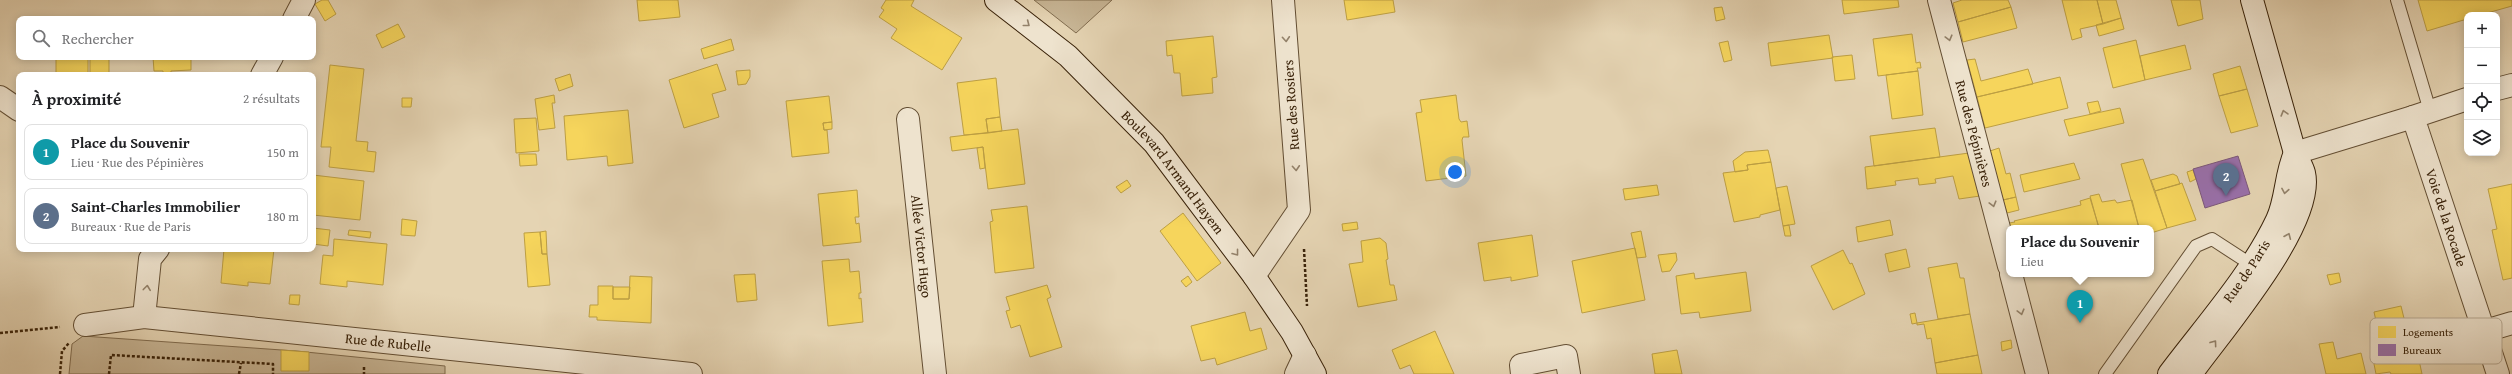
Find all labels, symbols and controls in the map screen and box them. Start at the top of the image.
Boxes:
map controls [2464,12,2500,156]
button: + [2464,12,2500,48]
search box [16,16,316,60]
one-way arrow [1022,19,1029,26]
icon: search [30,27,52,49]
text: Rechercher [62,28,134,49]
one-way arrow [1944,34,1953,41]
one-way arrow [1281,36,1290,42]
button: − [2464,48,2500,84]
street label: Rue des Rosiers [1278,59,1304,151]
street label: Rue des Pépinières [1950,78,1998,189]
button: locate [2464,84,2500,120]
text: À proximité [32,86,121,111]
text: 2 résultats [243,89,300,108]
street label: Boulevard Armand Hayem [1117,106,1229,239]
one-way arrow [2280,109,2289,116]
button: layers [2464,120,2500,156]
text: Place du Souvenir [71,132,190,153]
text: 1 [43,143,49,162]
text: 150 m [267,143,299,162]
text: Lieu · Rue des Pépinières [71,153,204,172]
your location [1445,162,1465,182]
pin: 2 [2213,163,2239,196]
one-way arrow [1291,165,1300,172]
street label: Voie de la Rocade [2421,166,2472,270]
one-way arrow [2282,188,2290,194]
street label: Allée Victor Hugo [906,194,937,299]
text: Saint-Charles Immobilier [71,196,240,217]
one-way arrow [1988,201,1996,207]
text: 2 [43,207,49,226]
text: 180 m [267,207,299,226]
text: Bureaux · Rue de Paris [71,217,191,236]
popup [2006,225,2154,277]
text: Place du Souvenir [2021,231,2139,252]
one-way arrow [2283,233,2291,240]
street label: Rue de Paris [2218,236,2275,307]
one-way arrow [1232,249,1239,256]
text: Lieu [2021,252,2044,271]
one-way arrow [142,285,151,291]
pin: 1 [2067,290,2093,323]
one-way arrow [2016,308,2025,315]
legend [2370,318,2502,364]
text: Logements [2403,324,2453,340]
street label: Rue de Rubelle [344,328,433,357]
one-way arrow [2209,340,2216,347]
text: Bureaux [2403,342,2442,358]

